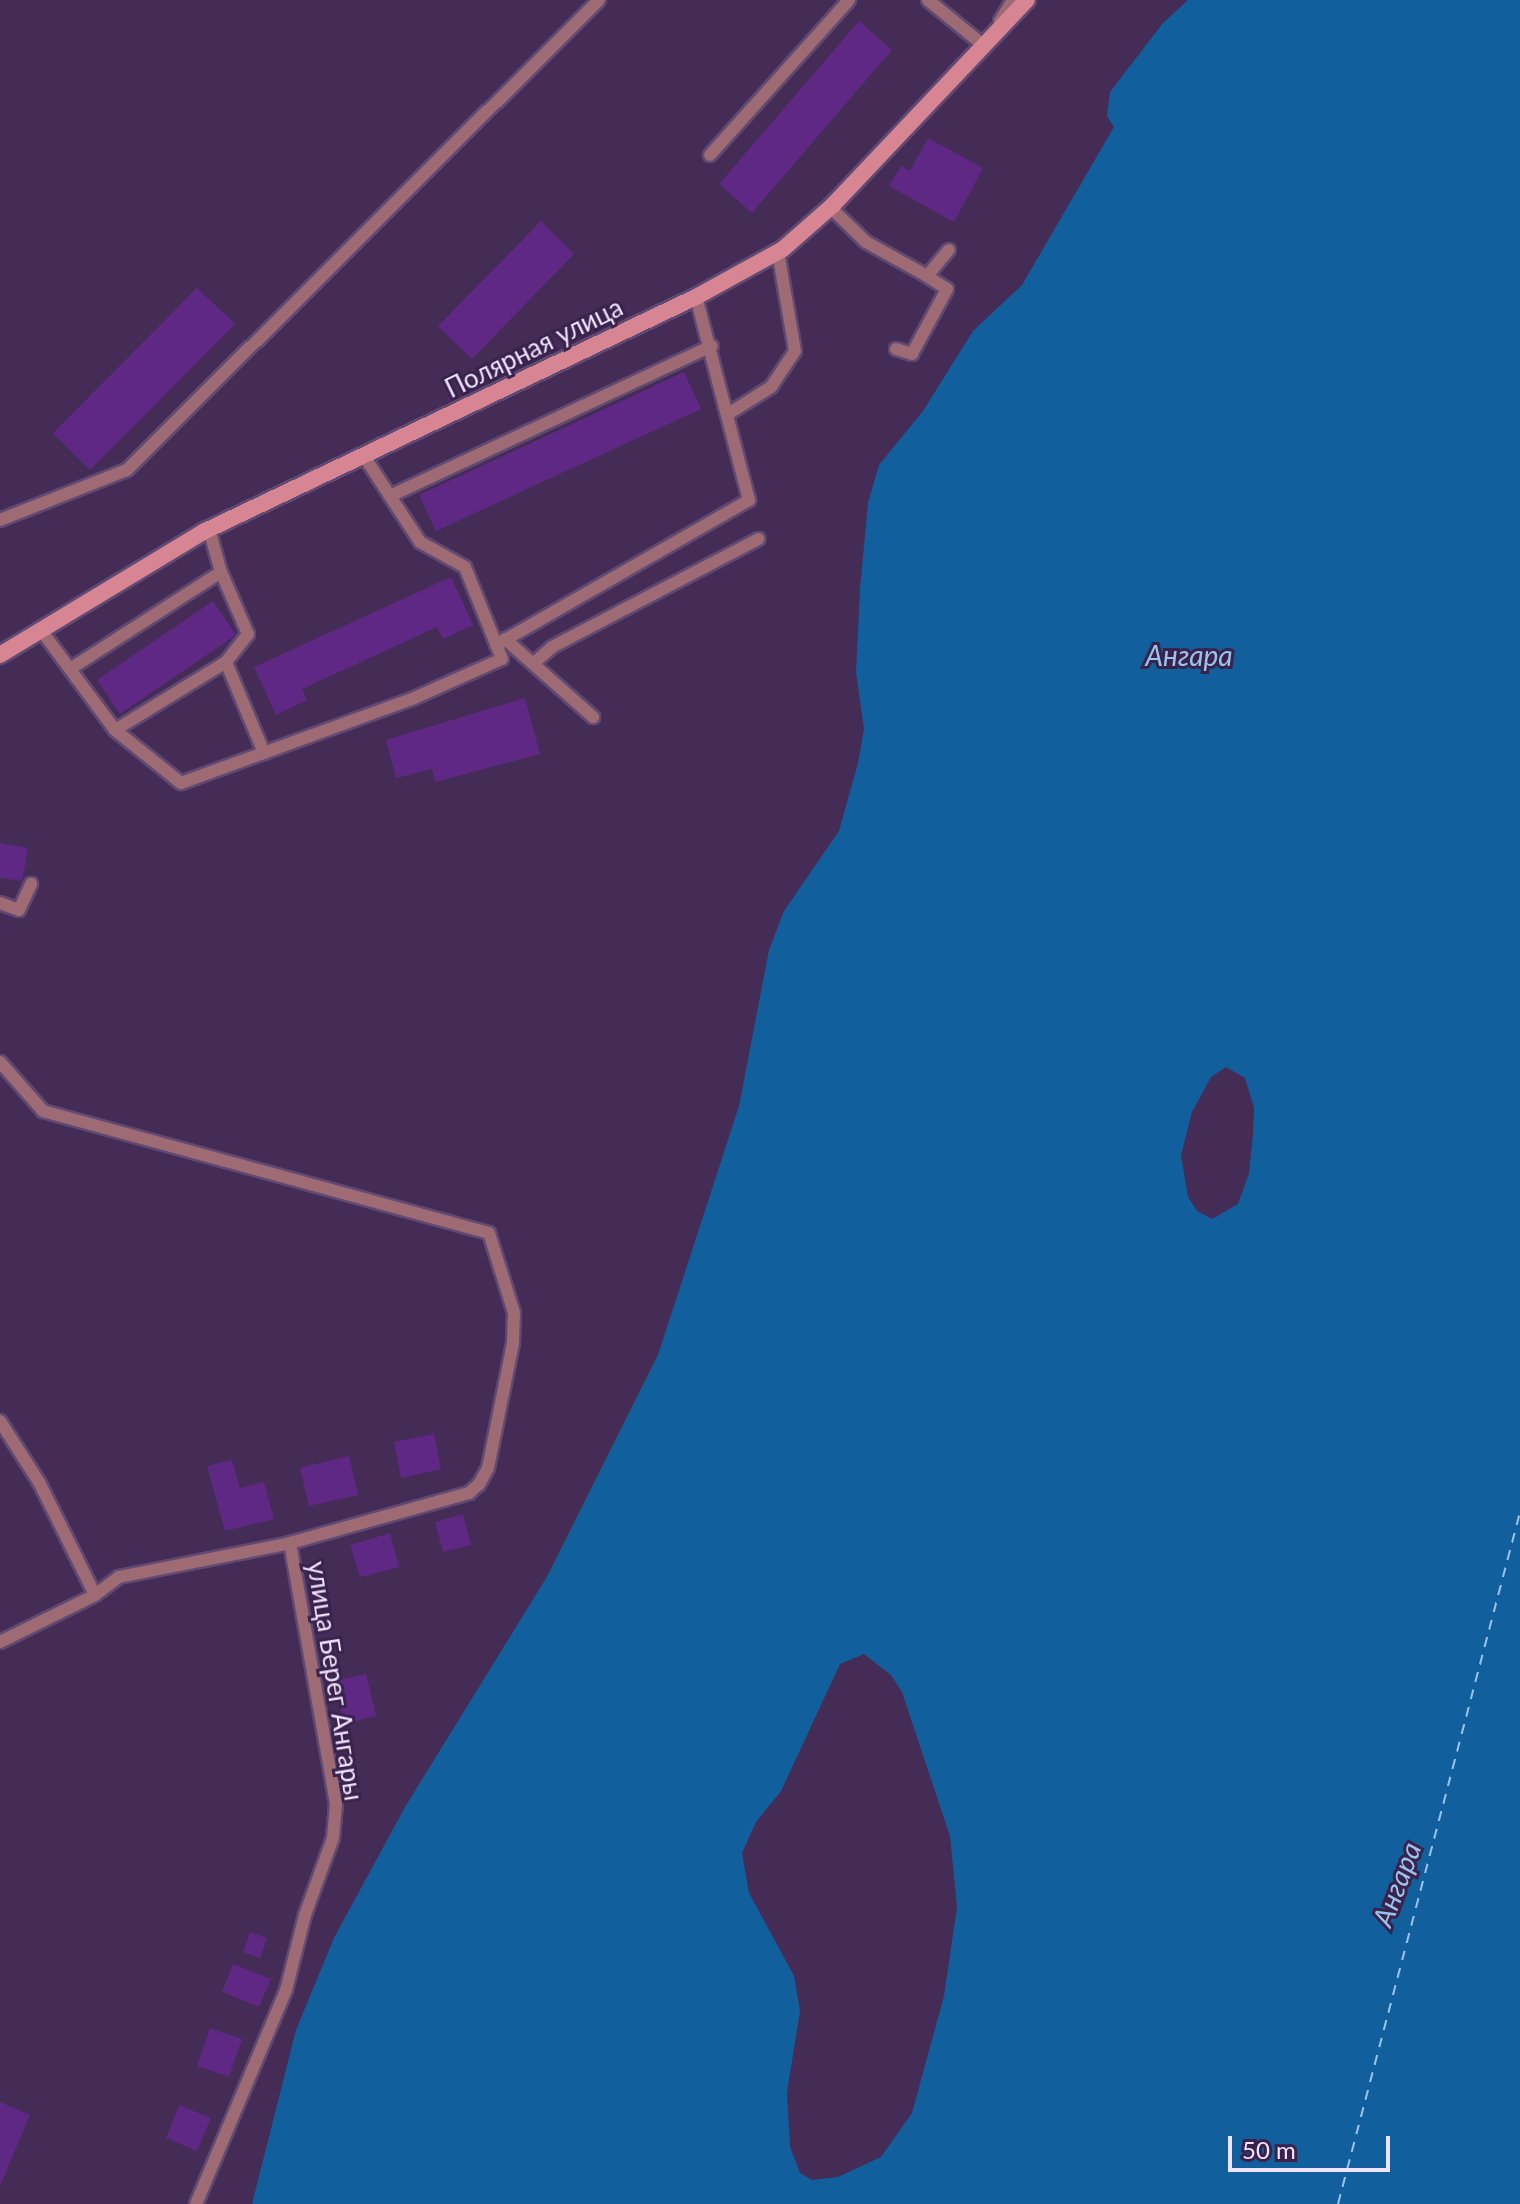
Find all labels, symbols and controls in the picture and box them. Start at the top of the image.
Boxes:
street label: Полярная улица [440,292,628,404]
water label: Ангара [1145,638,1233,672]
street label: улица Берег Ангары [301,1559,369,1803]
water label: Ангара [1365,1837,1427,1931]
scale bar [1232,2120,1394,2170]
text: 50 m [1242,2135,1296,2164]

